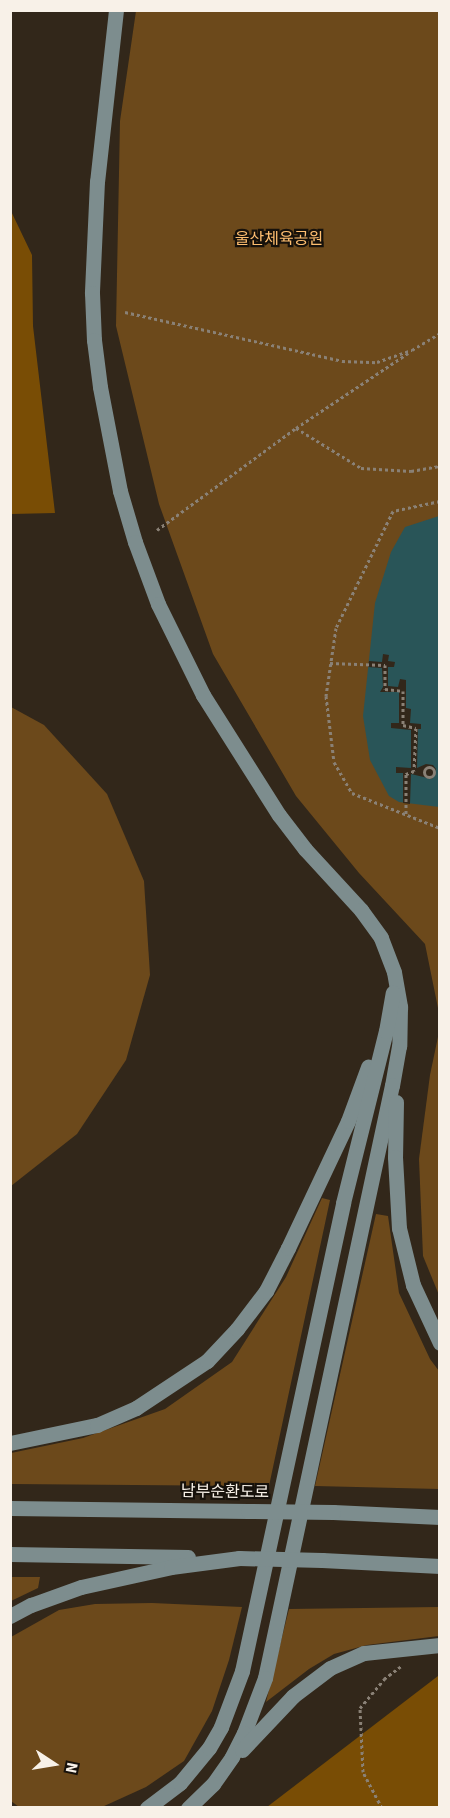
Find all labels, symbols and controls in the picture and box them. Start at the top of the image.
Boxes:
park label: 울산체육공원 [235,229,323,249]
street label: 남부순환도로 [181,1482,269,1502]
north arrow [24,1734,84,1794]
text: N [60,1760,83,1775]

